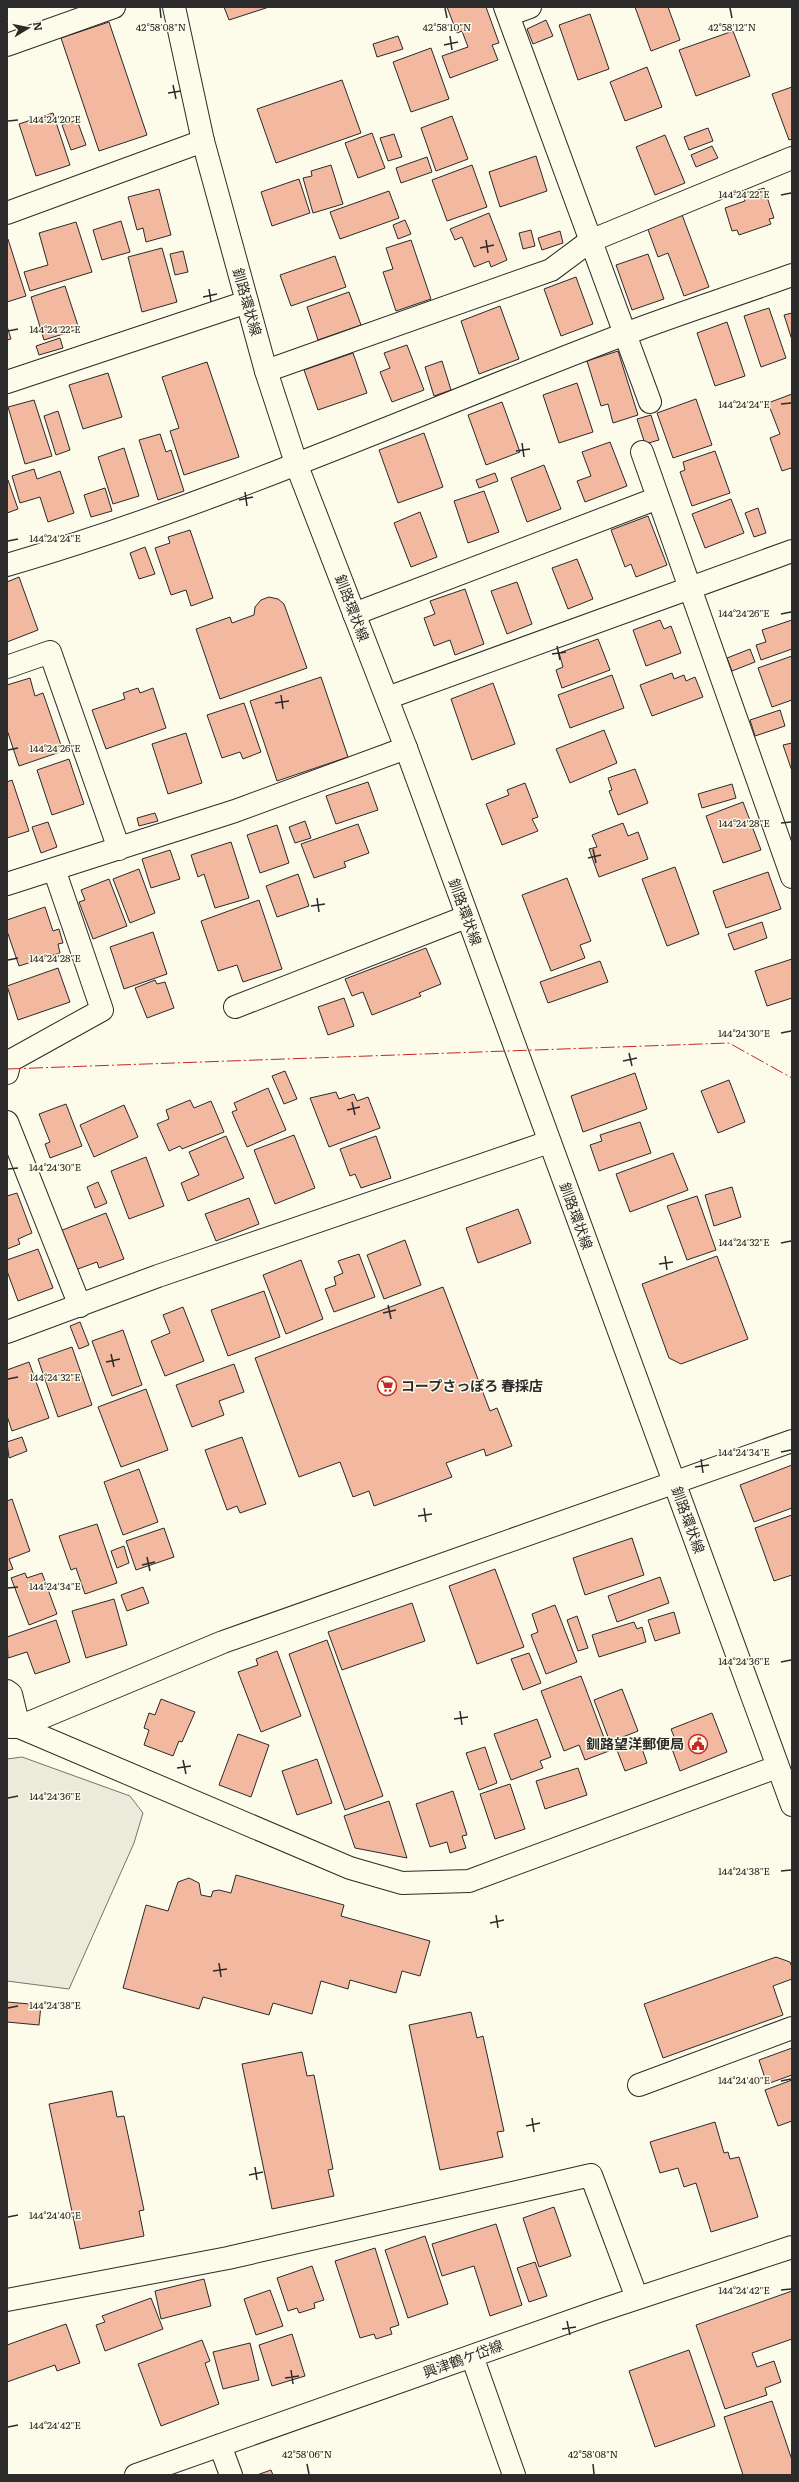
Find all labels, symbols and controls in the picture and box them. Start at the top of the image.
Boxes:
north arrow [8,8,48,48]
text: 42°58'08"N [136,19,186,34]
text: 42°58'10"N [423,19,471,34]
text: 42°58'12"N [708,19,756,34]
text: N [30,20,48,32]
text: 144°24'20"E [29,111,81,126]
text: 144°24'22"E [718,186,770,201]
street label: 釧路環状線 [229,265,267,338]
text: 144°24'22"E [29,321,81,336]
text: 144°24'24"E [718,396,770,411]
text: 144°24'24"E [29,530,81,545]
street label: 釧路環状線 [331,571,375,644]
text: 144°24'26"E [718,605,770,620]
text: 144°24'26"E [29,740,81,755]
text: 144°24'28"E [718,815,770,830]
street label: 釧路環状線 [445,875,487,948]
text: 144°24'28"E [29,950,81,965]
text: 144°24'30"E [718,1025,770,1040]
text: 144°24'30"E [29,1159,81,1174]
street label: 釧路環状線 [556,1179,598,1252]
text: 144°24'32"E [718,1234,770,1249]
text: 144°24'32"E [29,1369,81,1384]
supermarket icon: コープさっぽろ 春採店 [376,1375,398,1397]
place label: コープさっぽろ 春採店 [401,1375,543,1395]
text: 144°24'34"E [718,1444,770,1459]
street label: 釧路環状線 [668,1483,710,1556]
text: 144°24'34"E [29,1578,81,1593]
text: 144°24'36"E [718,1653,770,1668]
place label: 釧路望洋郵便局 [586,1733,684,1753]
public building icon: 釧路望洋郵便局 [687,1733,709,1755]
text: 144°24'36"E [29,1788,81,1803]
text: 144°24'38"E [718,1863,770,1878]
text: 144°24'38"E [29,1997,81,2012]
text: 144°24'40"E [718,2072,770,2087]
text: 144°24'40"E [29,2207,81,2222]
text: 144°24'42"E [718,2282,770,2297]
street label: 興津鶴ケ岱線 [420,2334,506,2382]
text: 144°24'42"E [29,2417,81,2432]
text: 42°58'06"N [282,2446,332,2461]
text: 42°58'08"N [568,2446,618,2461]

